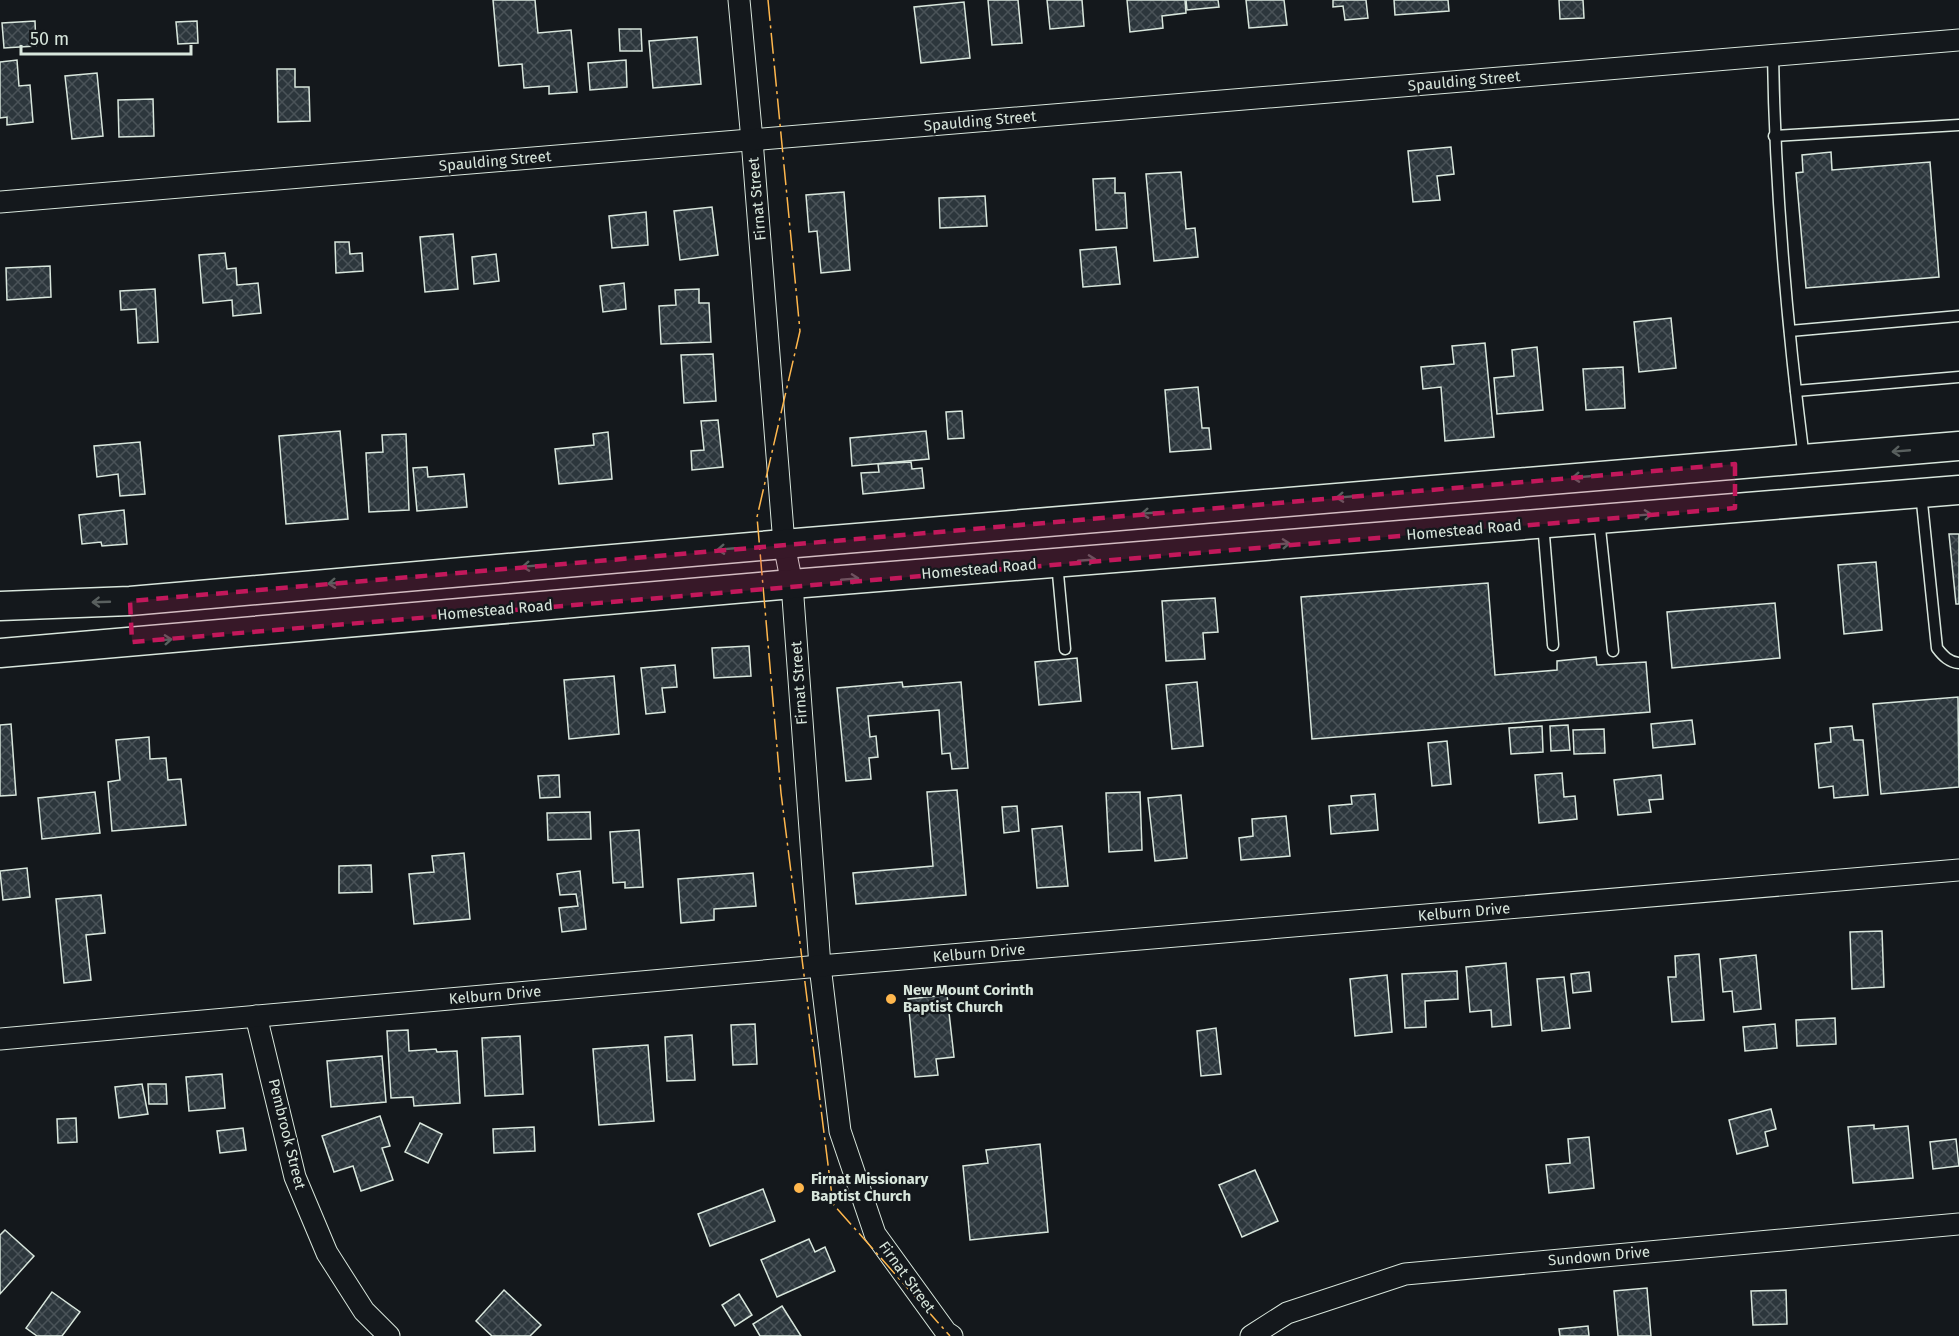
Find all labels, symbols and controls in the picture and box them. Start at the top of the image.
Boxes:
scale bar [21,18,190,56]
text: 50 m [30,28,69,50]
street label: Spaulding Street [1407,67,1521,95]
street label: Spaulding Street [923,107,1037,135]
street label: Spaulding Street [438,147,552,175]
street label: Firnat Street [744,156,770,242]
one-way arrow [1891,446,1911,457]
one-way arrow [1571,472,1591,483]
one-way arrow [1335,492,1355,503]
one-way arrow [1141,508,1161,519]
one-way arrow [1632,509,1652,520]
street label: Homestead Road [1405,516,1523,544]
one-way arrow [1271,538,1290,549]
one-way arrow [716,544,736,555]
one-way arrow [1076,554,1096,565]
street label: Homestead Road [920,555,1038,583]
one-way arrow [522,561,542,572]
one-way arrow [840,573,860,584]
one-way arrow [328,578,348,589]
one-way arrow [92,596,112,608]
street label: Homestead Road [436,596,554,624]
one-way arrow [153,634,172,645]
street label: Firnat Street [787,640,811,725]
street label: Kelburn Drive [1417,899,1511,925]
street label: Kelburn Drive [932,940,1026,966]
place label: New Mount Corinth Baptist Church [903,981,1034,1016]
street label: Kelburn Drive [448,982,542,1008]
marker: New Mount Corinth Baptist Church [884,992,898,1006]
street label: Pembrook Street [265,1077,310,1192]
place label: Firnat Missionary Baptist Church [811,1170,929,1205]
marker: Firnat Missionary Baptist Church [792,1181,806,1195]
street label: Firnat Street [875,1238,939,1317]
street label: Sundown Drive [1547,1243,1651,1269]

